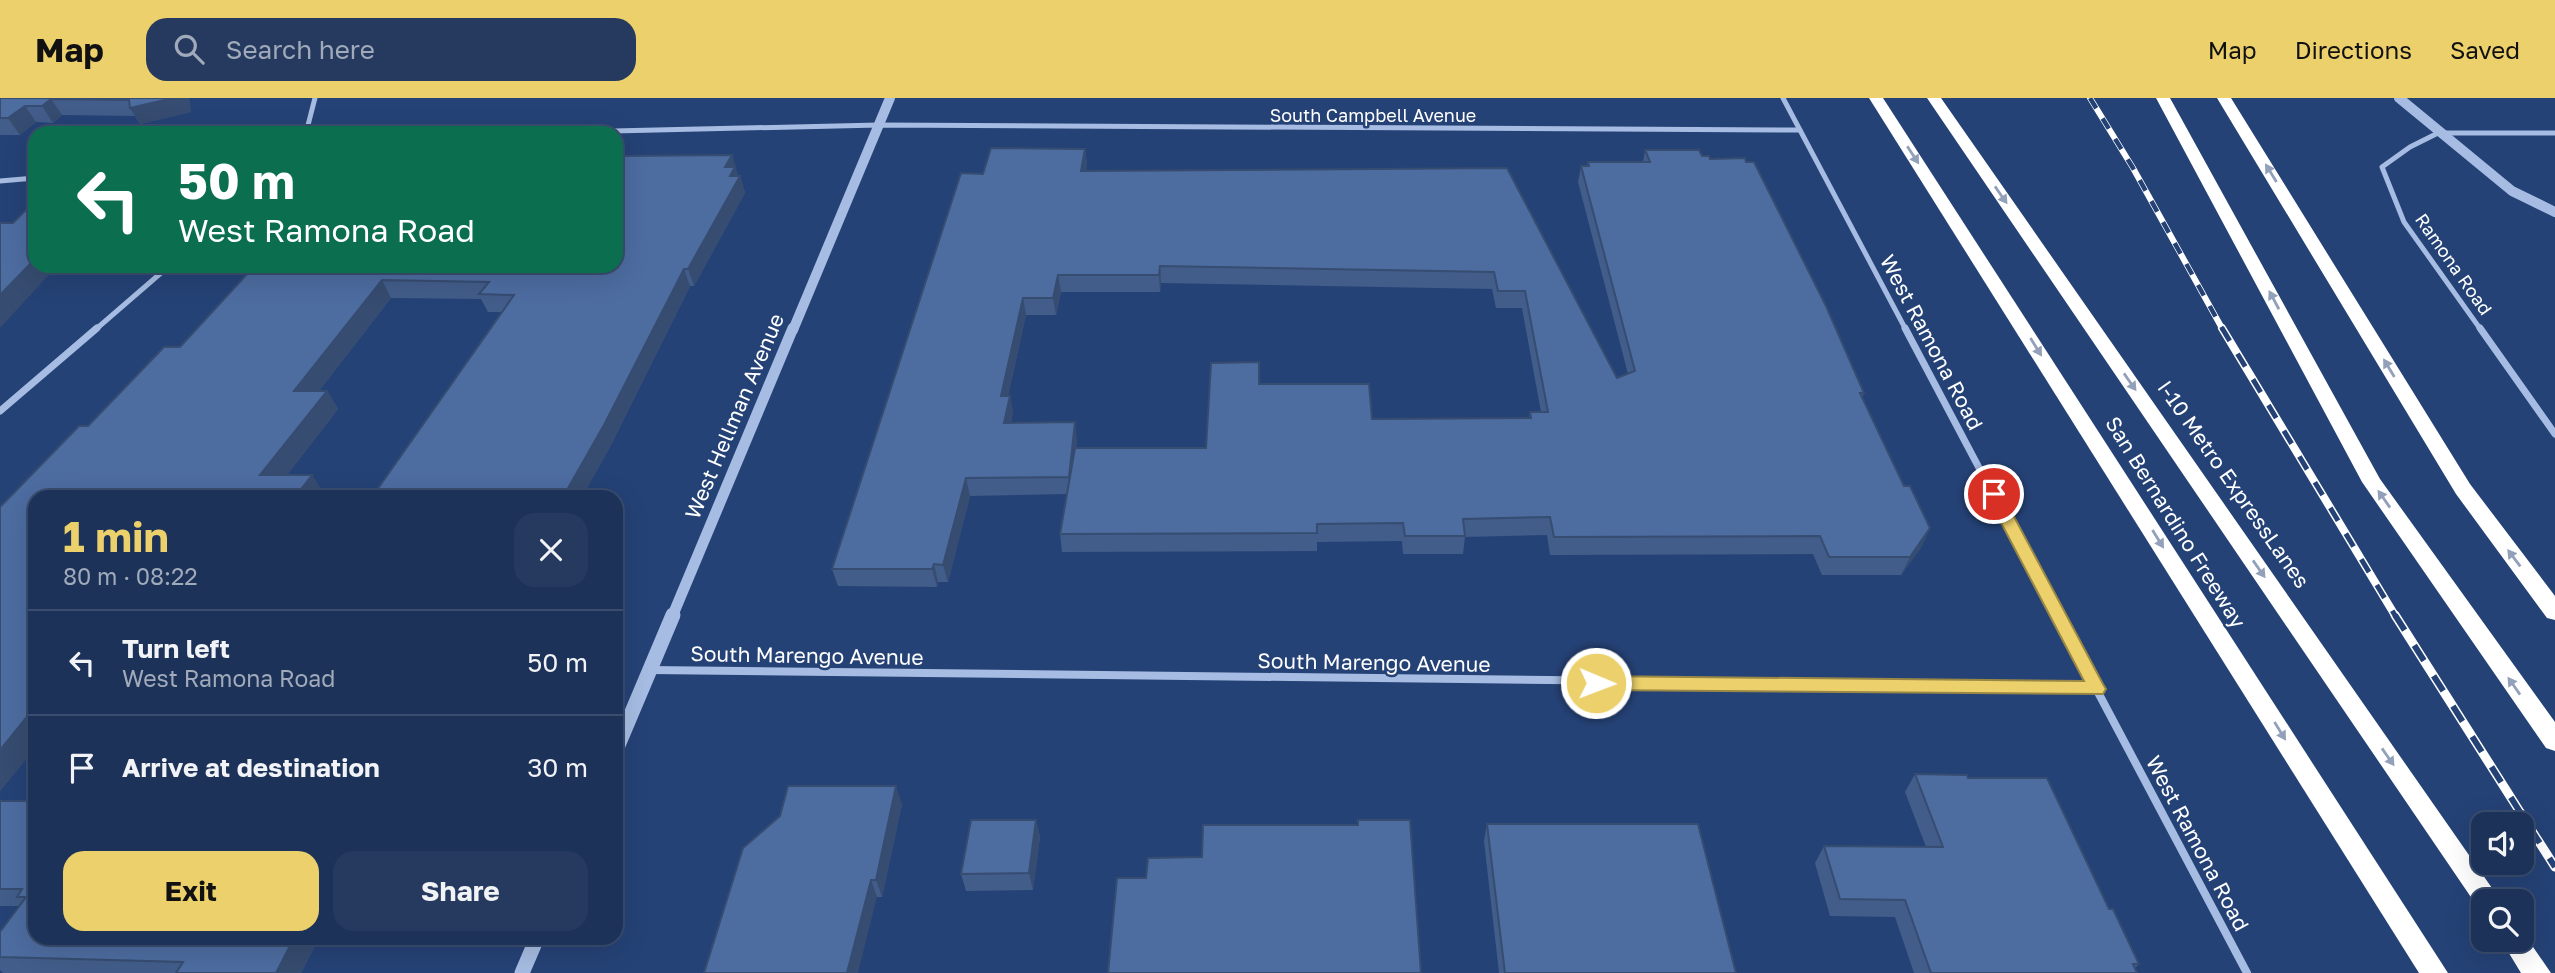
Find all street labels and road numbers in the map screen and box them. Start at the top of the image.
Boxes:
street label: South Campbell Avenue [1270,104,1476,126]
street label: Ramona Road [2411,209,2497,319]
street label: West Ramona Road [1875,250,1989,434]
street label: West Hellman Avenue [679,309,789,523]
street label: I-10 Metro ExpressLanes [2152,375,2316,593]
street label: San Bernardino Freeway [2100,411,2252,633]
street label: South Marengo Avenue [690,640,924,670]
street label: South Marengo Avenue [1257,647,1491,677]
street label: West Ramona Road [2141,751,2255,935]

